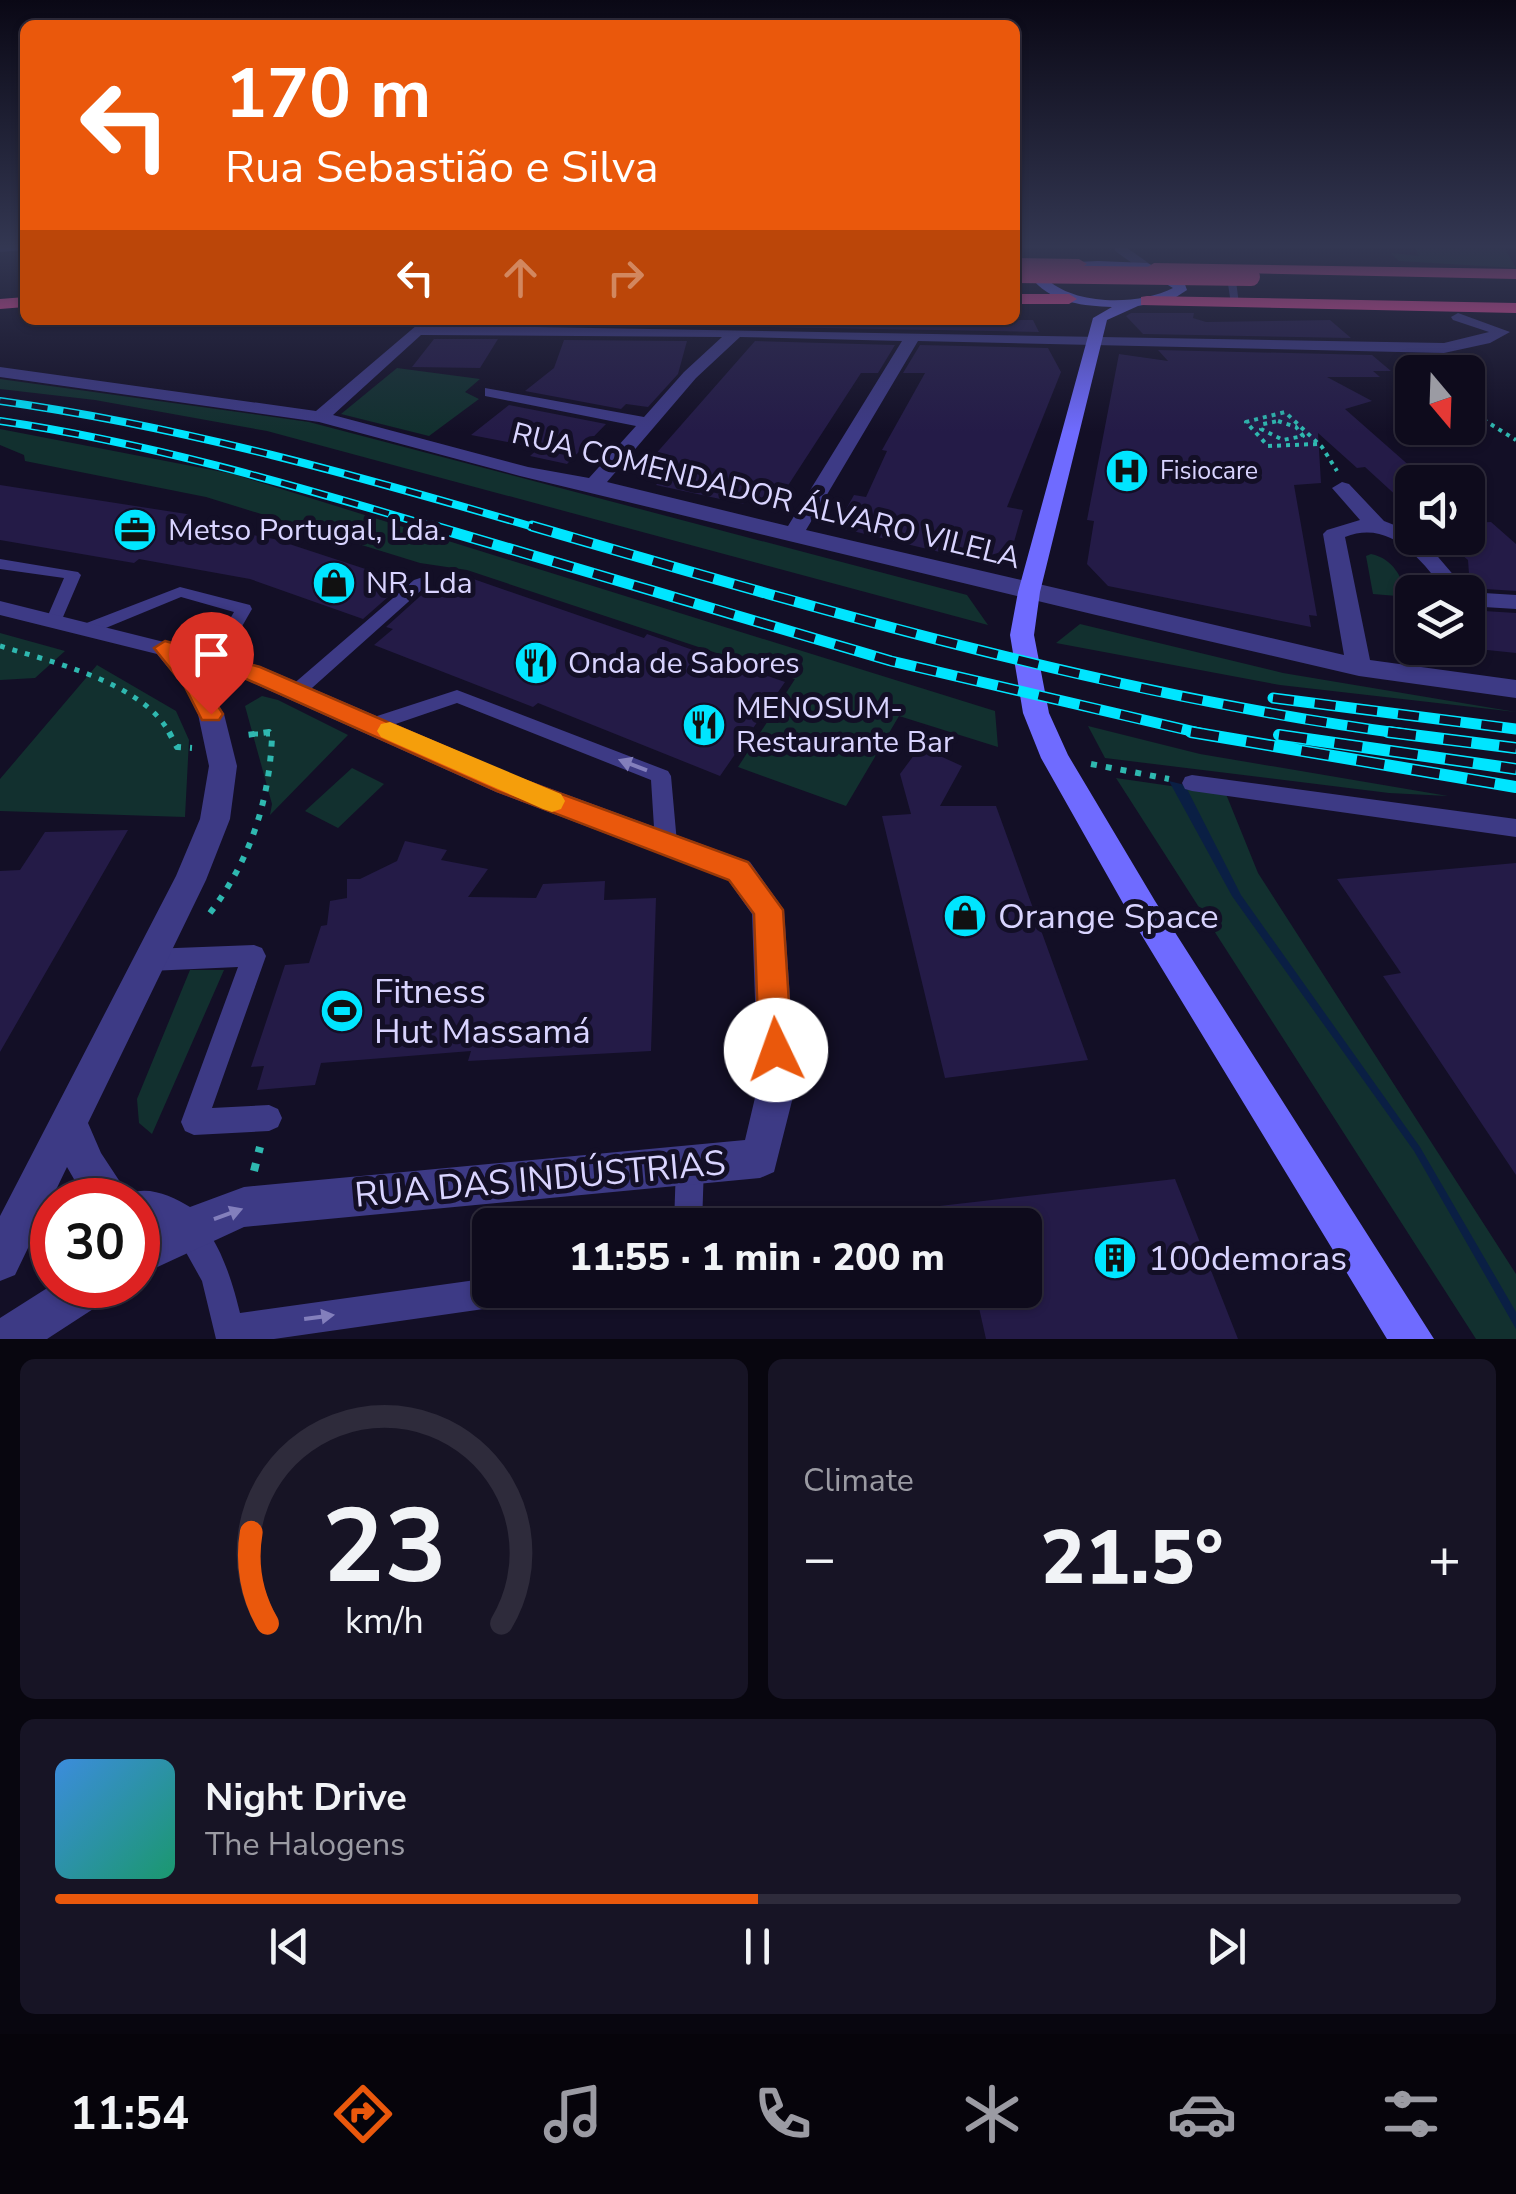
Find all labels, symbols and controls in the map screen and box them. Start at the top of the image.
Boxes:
text: 170 m [225,46,431,142]
icon: left [60,60,190,190]
text: Rua Sebastião e Silva [225,137,659,198]
icon: left [388,250,443,305]
icon: ahead [493,250,548,305]
icon: right [598,250,653,305]
north arrow [1395,355,1485,445]
map controls [1395,355,1485,665]
street label: RUA COMENDADOR ÁLVARO VILELA [508,413,1025,579]
hospital icon: Fisiocare [1104,448,1150,494]
place label: Fisiocare [1160,454,1258,488]
button: sound [1395,465,1485,555]
office icon: Metso Portugal, Lda. [112,507,158,553]
place label: Metso Portugal, Lda. [168,510,446,551]
shop icon: NR, Lda [311,560,357,606]
place label: NR, Lda [366,563,473,604]
button: layers [1395,575,1485,665]
pin [169,612,254,715]
icon: arrive [184,627,239,682]
restaurant icon: Onda de Sabores [513,640,559,686]
place label: Onda de Sabores [568,643,800,684]
place label: MENOSUM- Restaurante Bar [736,688,954,763]
restaurant icon: MENOSUM- Restaurante Bar [681,702,727,748]
one-way arrow [617,757,647,773]
shop icon: Orange Space [942,893,988,939]
place label: Orange Space [998,893,1219,940]
place label: Fitness Hut Massamá [374,968,591,1055]
sports icon: Fitness Hut Massamá [319,988,365,1034]
position arrow [724,998,828,1102]
street label: RUA DAS INDÚSTRIAS [353,1139,727,1219]
speed limit sign: 30 [30,1178,160,1308]
one-way arrow [213,1205,243,1221]
text: 11:55 · 1 min · 200 m [569,1232,945,1283]
building icon: 100demoras [1092,1235,1138,1281]
place label: 100demoras [1148,1235,1347,1282]
one-way arrow [304,1309,335,1325]
text: Climate [803,1459,914,1502]
text: 23 [322,1476,446,1618]
text: 21.5° [1040,1507,1224,1609]
text: − [803,1521,836,1596]
text: + [1428,1521,1461,1596]
text: km/h [345,1597,423,1646]
text: Night Drive [205,1772,407,1823]
text: The Halogens [205,1823,405,1866]
icon: previous [262,1919,317,1974]
icon: pause [730,1919,785,1974]
icon: next [1199,1919,1254,1974]
icon: directions [328,2079,398,2149]
icon: music [538,2079,608,2149]
icon: phone [748,2079,818,2149]
icon: climate [957,2079,1027,2149]
icon: car [1167,2079,1237,2149]
icon: filters [1376,2079,1446,2149]
text: 11:54 [70,2084,189,2145]

